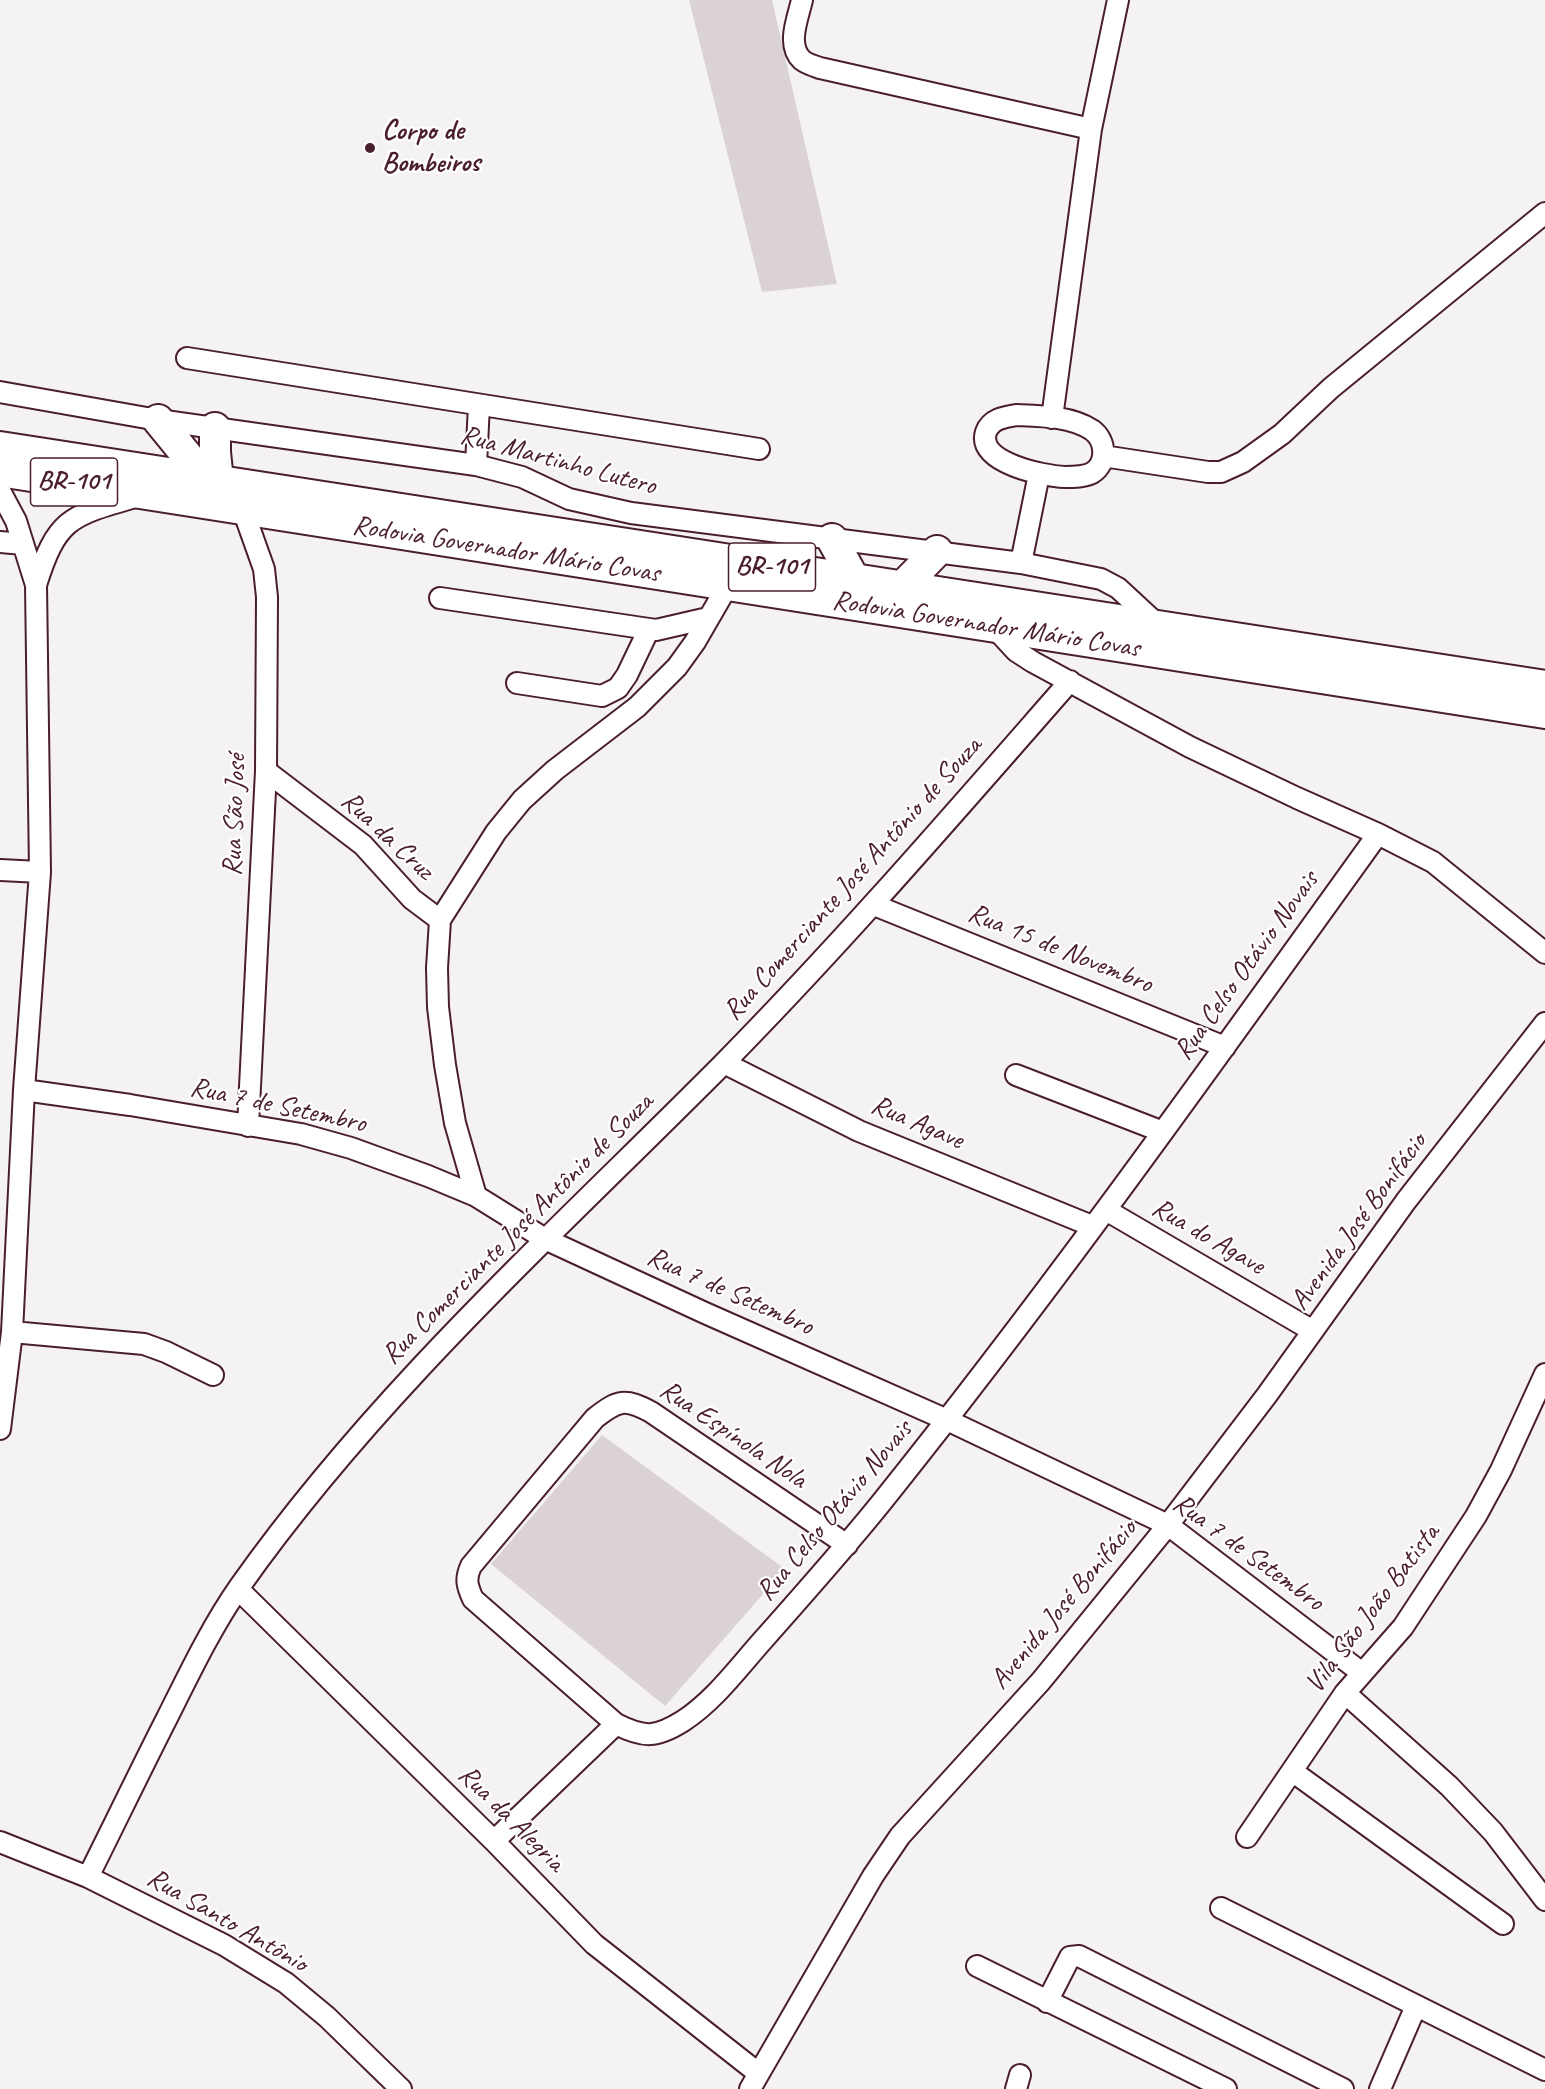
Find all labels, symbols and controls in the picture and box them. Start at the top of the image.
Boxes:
place label: Corpo de Bombeiros [382,115,480,181]
marker: Corpo de Bombeiros [363,141,377,155]
street label: Rua Martinho Lutero [456,419,660,503]
road number: BR-101 [31,458,118,506]
street label: Rodovia Governador Mário Covas [350,509,662,591]
road number: BR-101 [728,543,816,591]
street label: Rodovia Governador Mário Covas [830,584,1142,666]
street label: Rua Comerciante José Antônio de Souza [717,730,989,1028]
street label: Rua São José [216,754,254,876]
street label: Rua da Cruz [333,784,441,888]
street label: Rua Celso Otávio Novais [1167,865,1327,1067]
street label: Rua 15 de Novembro [963,897,1157,1001]
street label: Rua 7 de Setembro [187,1071,369,1141]
street label: Rua Comerciante José Antônio de Souza [375,1086,661,1372]
street label: Rua Agave [866,1089,968,1157]
street label: Avenida José Bonifácio [1283,1127,1435,1317]
street label: Rua do Agave [1146,1191,1270,1283]
street label: Rua 7 de Setembro [642,1240,818,1344]
street label: Rua Espínola Nola [653,1373,813,1497]
street label: Rua Celso Otávio Novais [750,1414,920,1608]
street label: Rua 7 de Setembro [1166,1487,1330,1619]
street label: Avenida José Bonifácio [983,1513,1145,1697]
street label: Vila São João Batista [1299,1518,1447,1700]
street label: Rua da Alegria [451,1759,571,1879]
street label: Rua Santo Antônio [141,1861,313,1981]

